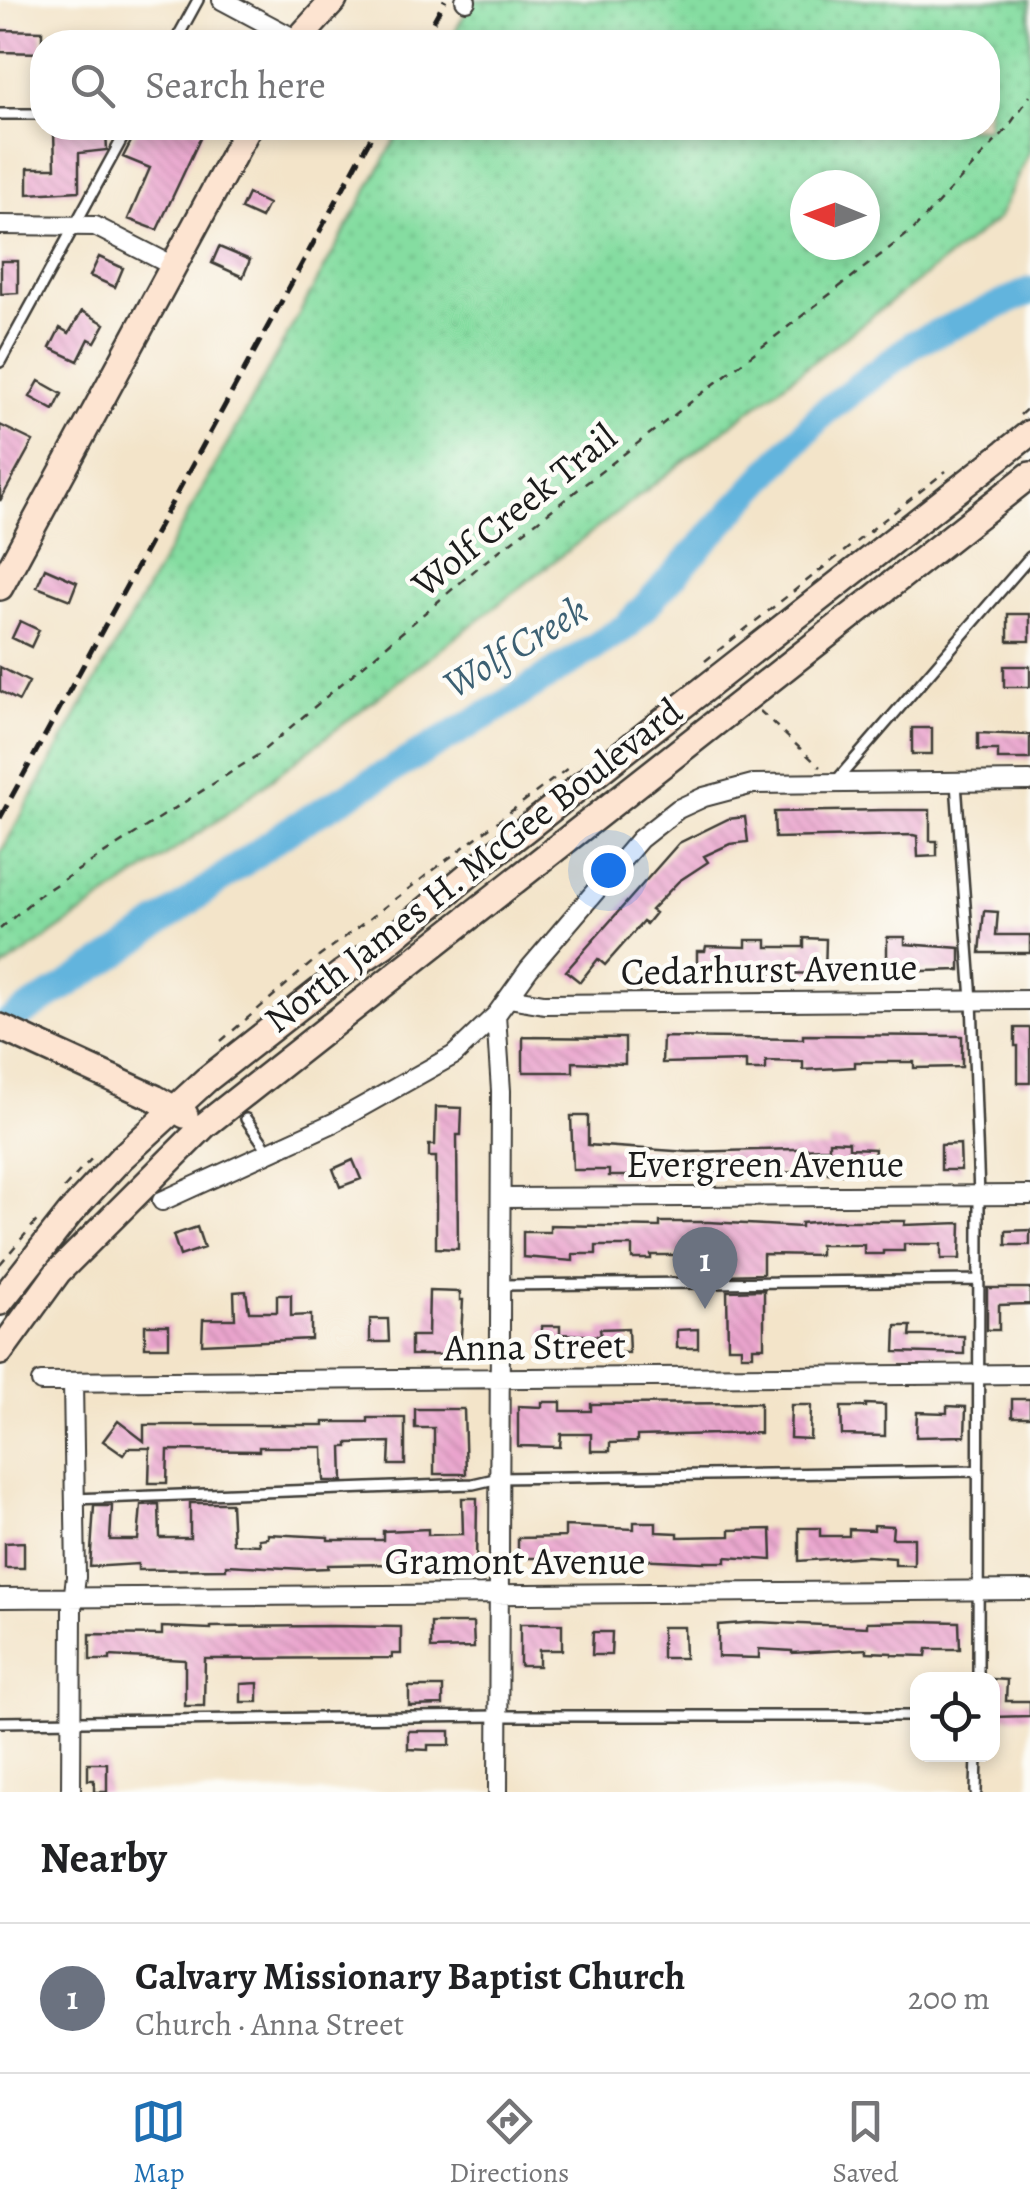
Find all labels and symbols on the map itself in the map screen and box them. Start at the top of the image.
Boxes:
north arrow [790,170,880,260]
street label: Wolf Creek Trail [400,411,627,609]
water label: Wolf Creek [433,582,597,712]
street label: North James H. McGee Boulevard [253,685,693,1045]
your location [583,845,634,896]
street label: Cedarhurst Avenue [620,940,918,998]
street label: Evergreen Avenue [626,1138,904,1190]
pin: 1 [672,1226,738,1309]
street label: Anna Street [443,1318,626,1374]
street label: Gramont Avenue [384,1535,646,1587]

